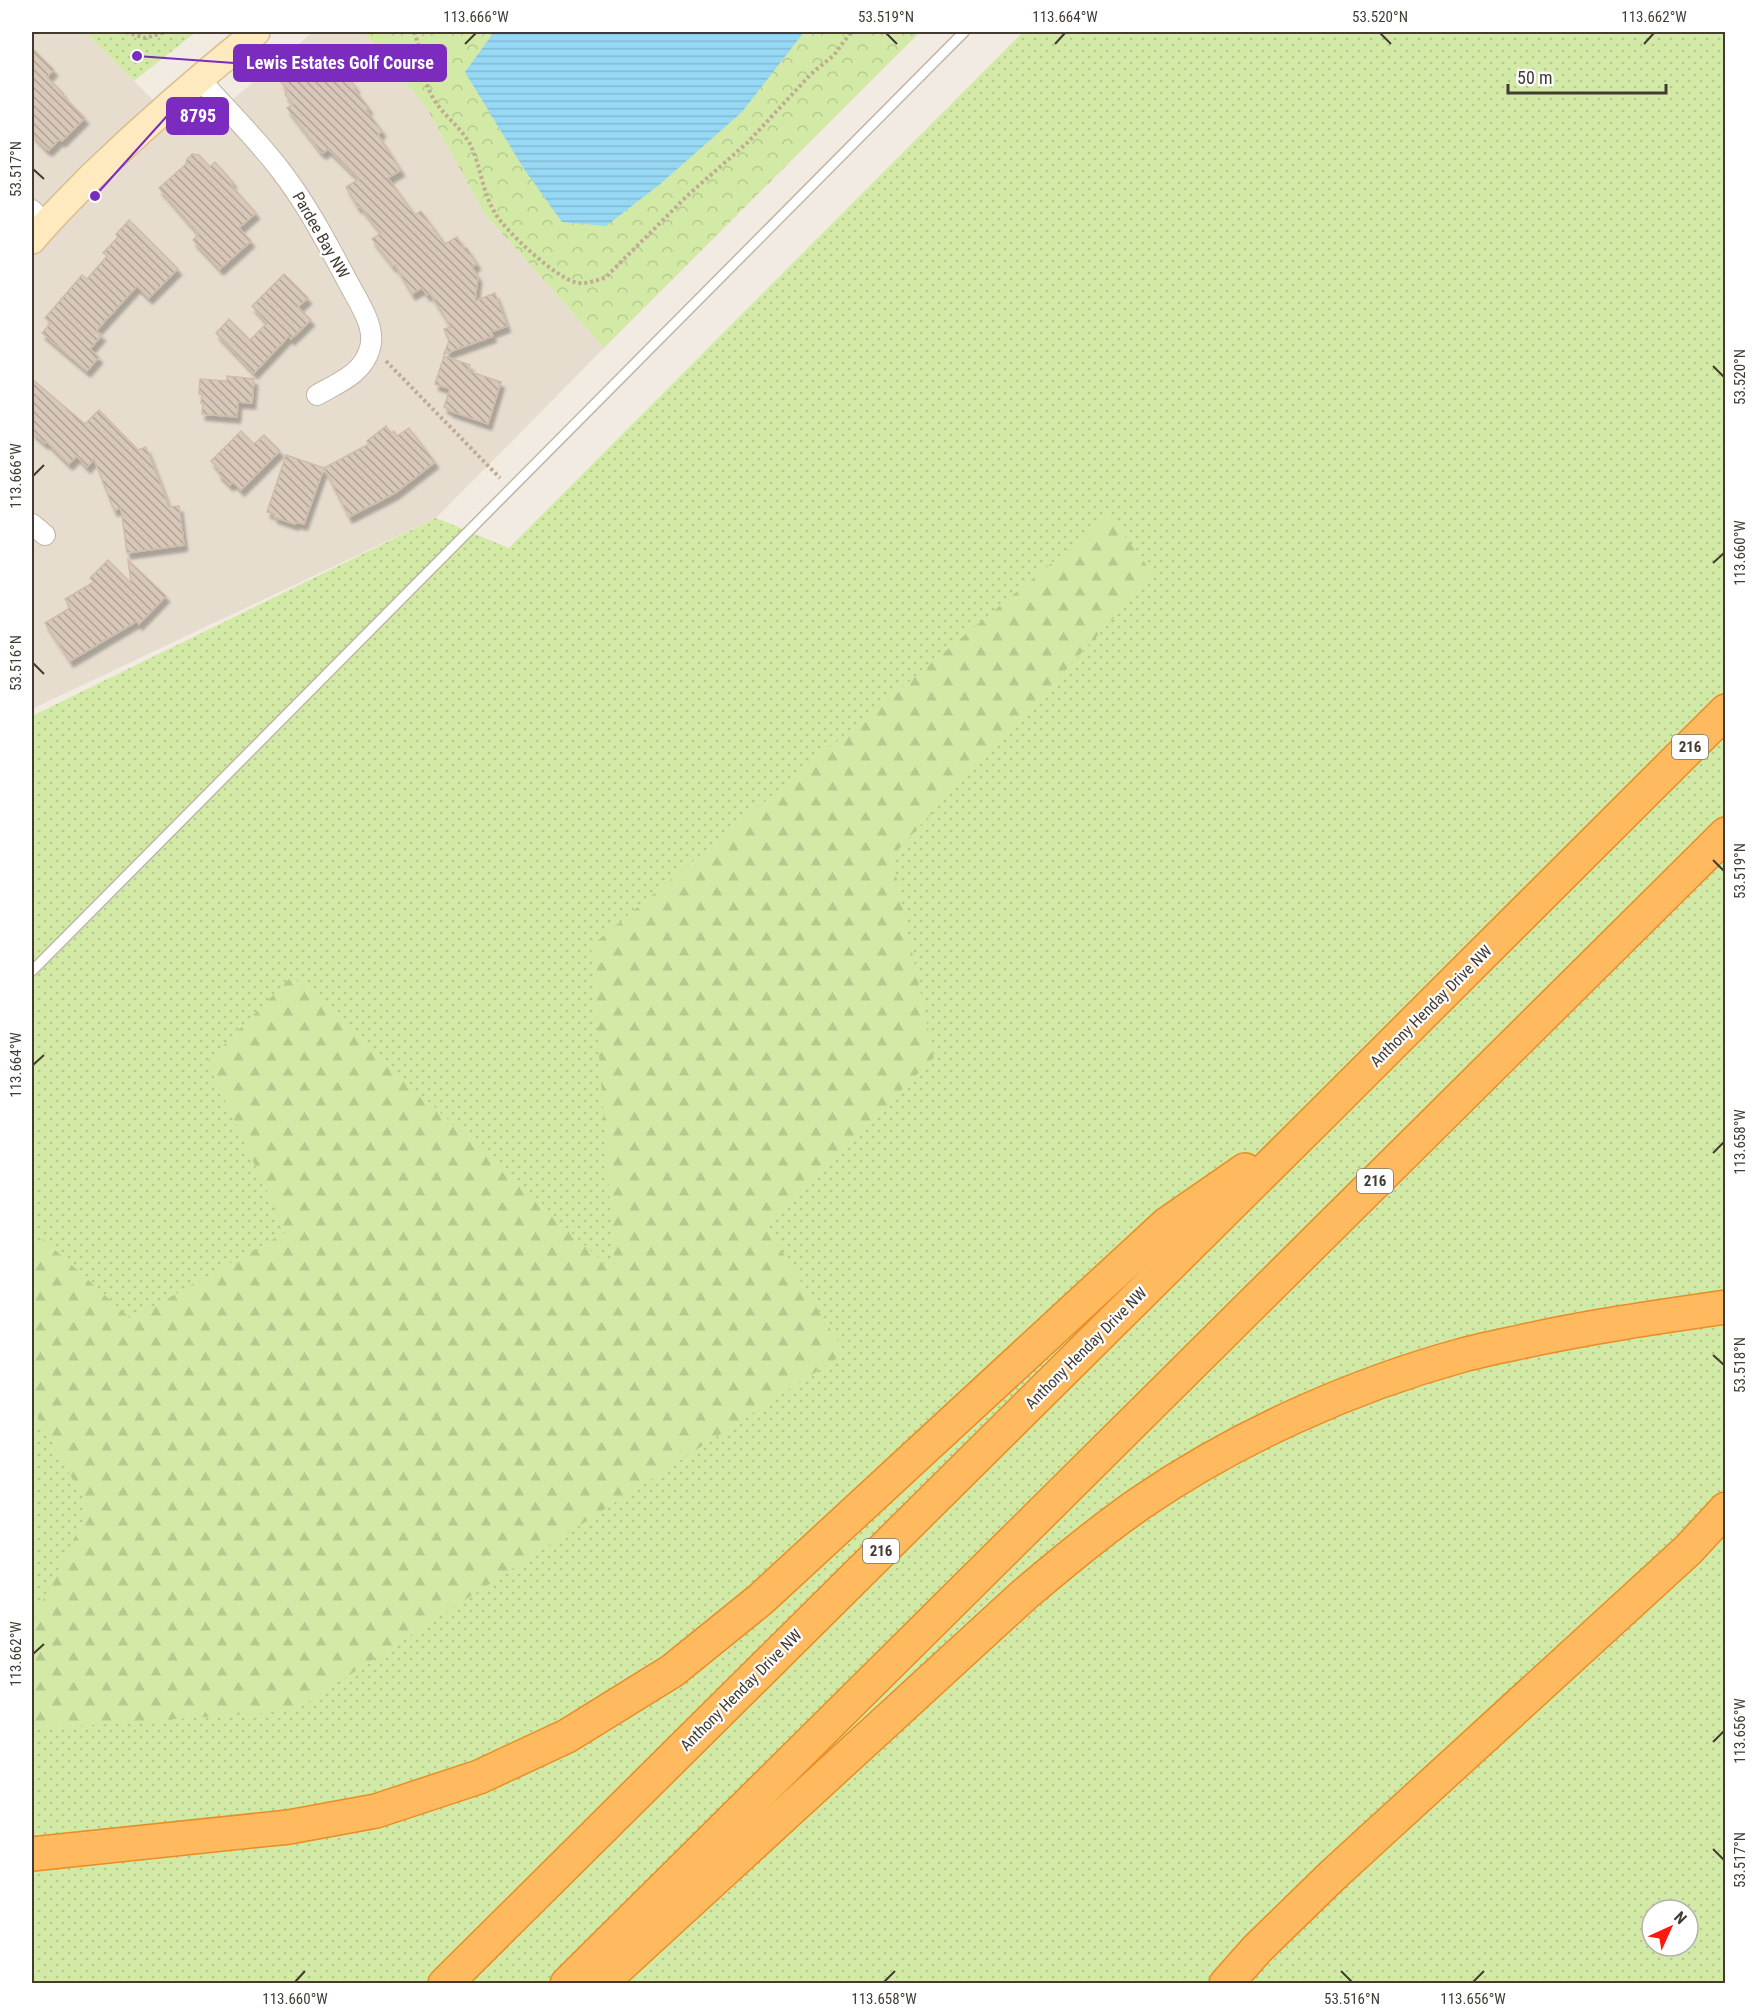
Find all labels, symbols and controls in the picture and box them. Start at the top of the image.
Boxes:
text: 113.666°W [443,8,509,26]
text: 53.519°N [858,8,914,26]
text: 113.664°W [1032,8,1098,26]
text: 53.520°N [1352,8,1408,26]
text: 113.662°W [1621,8,1687,26]
callout: Lewis Estates Golf Course [234,45,446,81]
text: Lewis Estates Golf Course [246,52,434,73]
scale bar [1508,57,1666,95]
text: 50 m [1517,67,1552,88]
callout: 8795 [167,98,228,134]
text: 8795 [180,105,216,126]
text: 53.517°N [7,141,25,197]
street label: Pardee Bay NW [289,188,353,282]
text: 53.520°N [1731,349,1749,405]
text: 113.666°W [7,443,25,509]
text: 113.660°W [1731,520,1749,586]
text: 53.516°N [7,635,25,691]
road number: 216 [1672,735,1708,759]
text: 53.519°N [1731,843,1749,899]
street label: Anthony Henday Drive NW [1366,941,1496,1071]
text: 113.664°W [7,1032,25,1098]
text: 113.658°W [1731,1109,1749,1175]
road number: 216 [1357,1169,1393,1193]
street label: Anthony Henday Drive NW [1021,1283,1151,1413]
text: 53.518°N [1731,1337,1749,1393]
road number: 216 [863,1539,899,1563]
text: 113.662°W [7,1621,25,1687]
street label: Anthony Henday Drive NW [676,1625,806,1755]
text: 113.656°W [1731,1698,1749,1764]
text: 53.517°N [1731,1832,1749,1888]
north arrow [1640,1898,1700,1958]
text: N [1670,1908,1690,1928]
text: 113.660°W [262,1990,328,2008]
text: 113.658°W [851,1990,917,2008]
text: 53.516°N [1324,1990,1380,2008]
text: 113.656°W [1440,1990,1506,2008]

